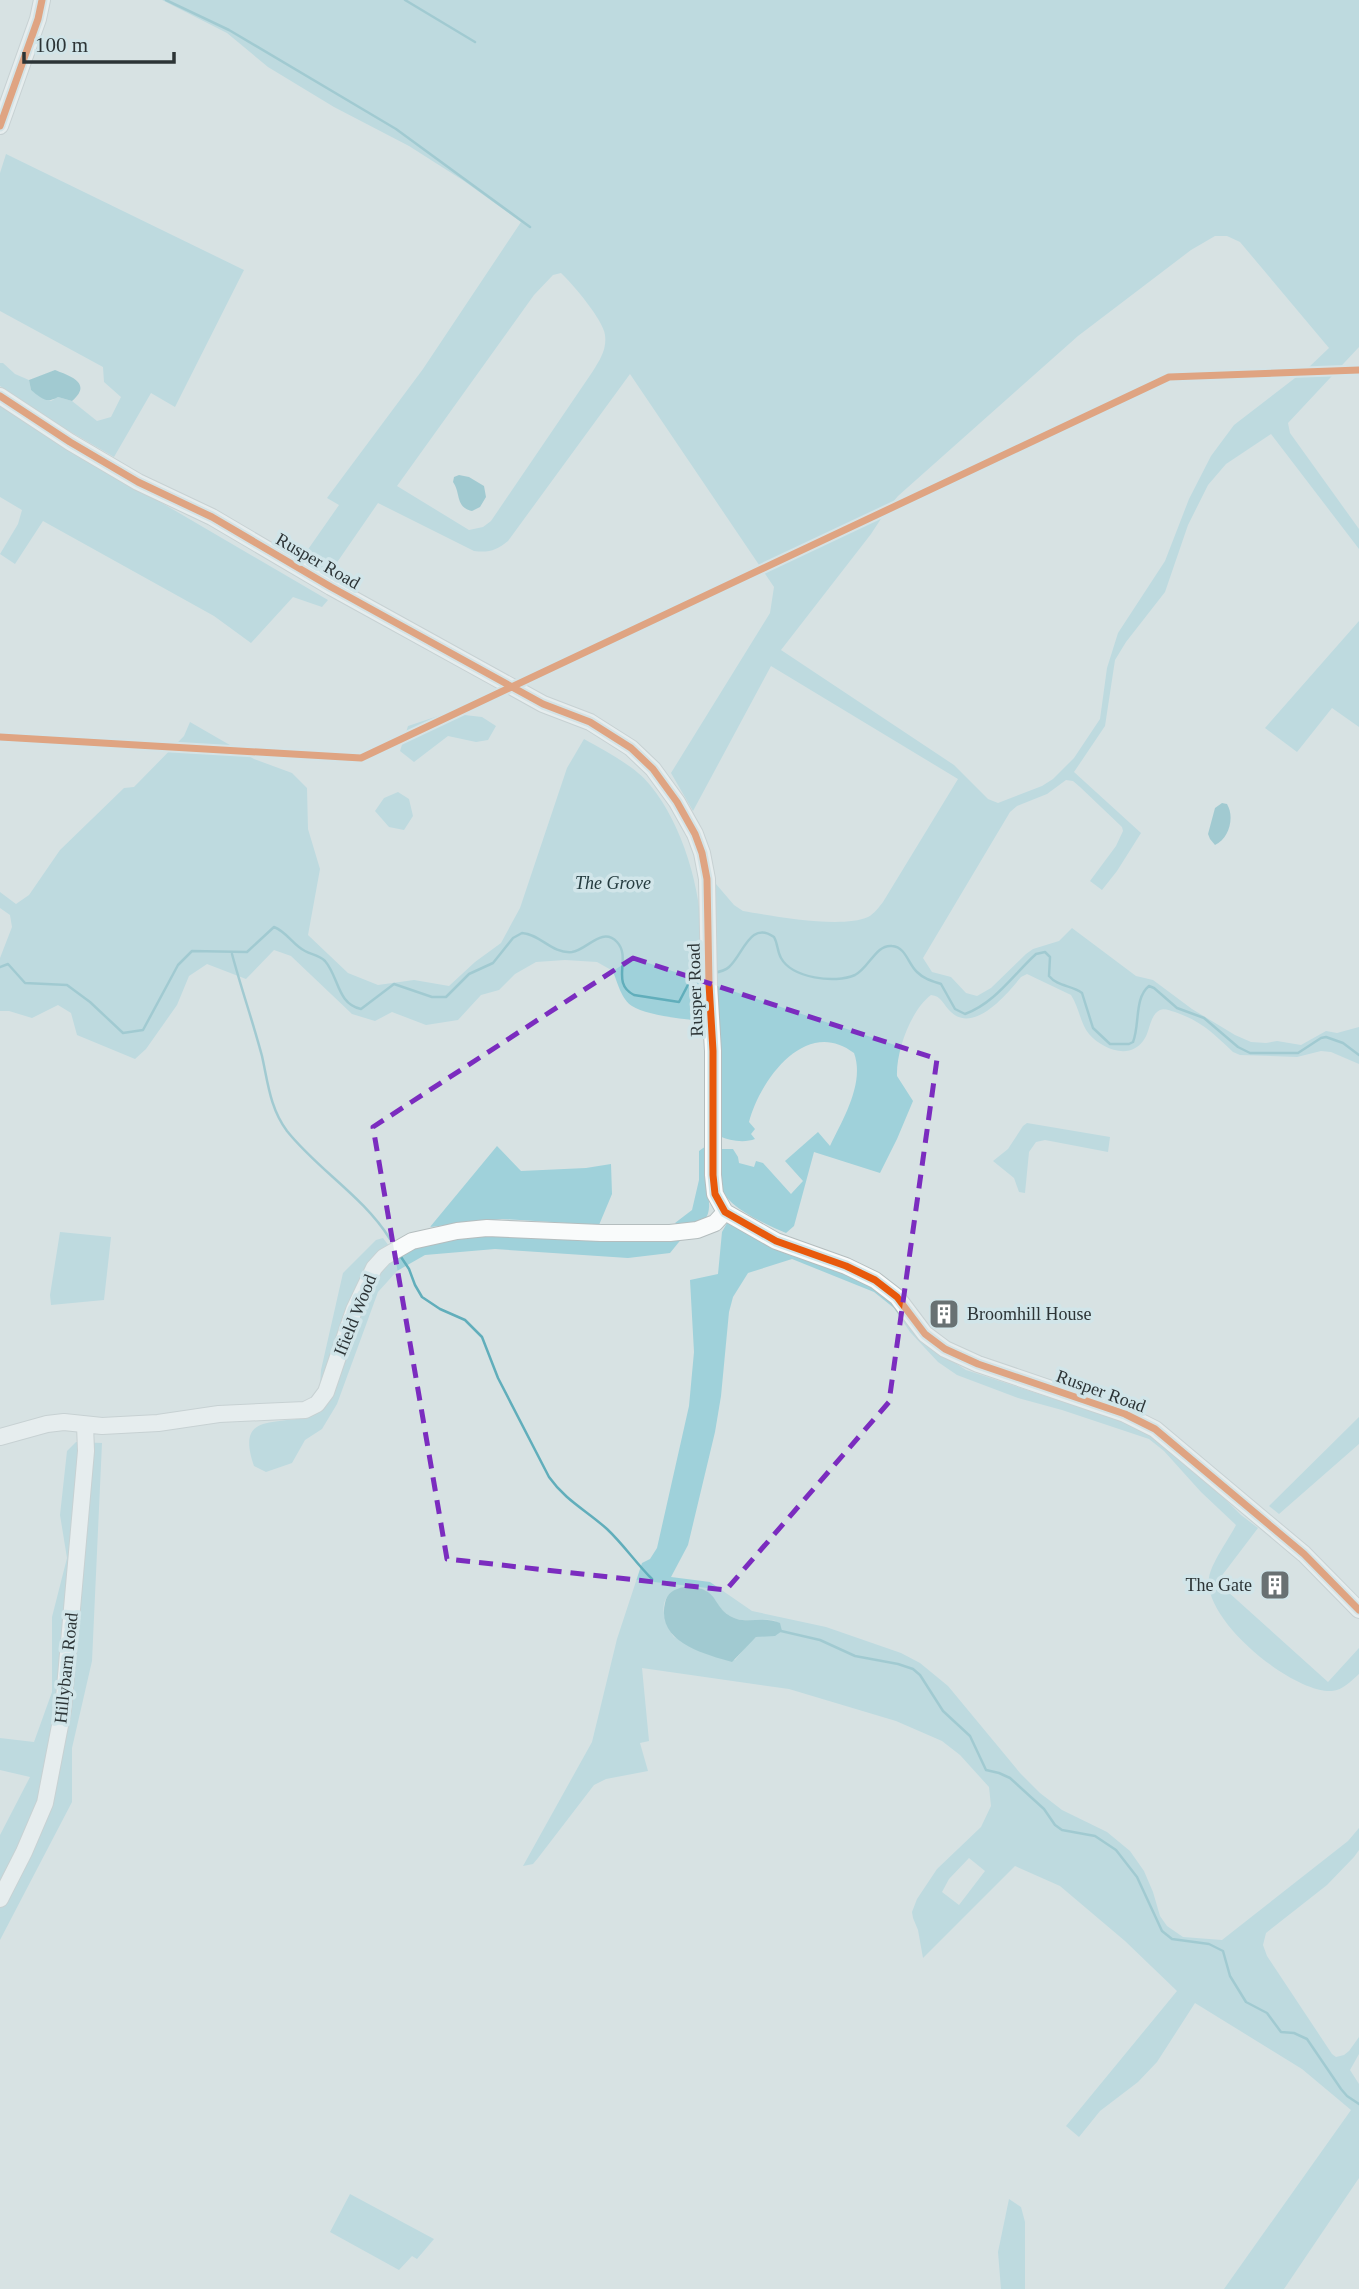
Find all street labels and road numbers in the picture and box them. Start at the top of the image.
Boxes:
street label: Rusper Road [273,529,363,593]
street label: Rusper Road [683,943,707,1037]
street label: Ifield Wood [330,1272,380,1358]
street label: Rusper Road [1054,1366,1148,1416]
street label: Hillybarn Road [50,1612,82,1724]

